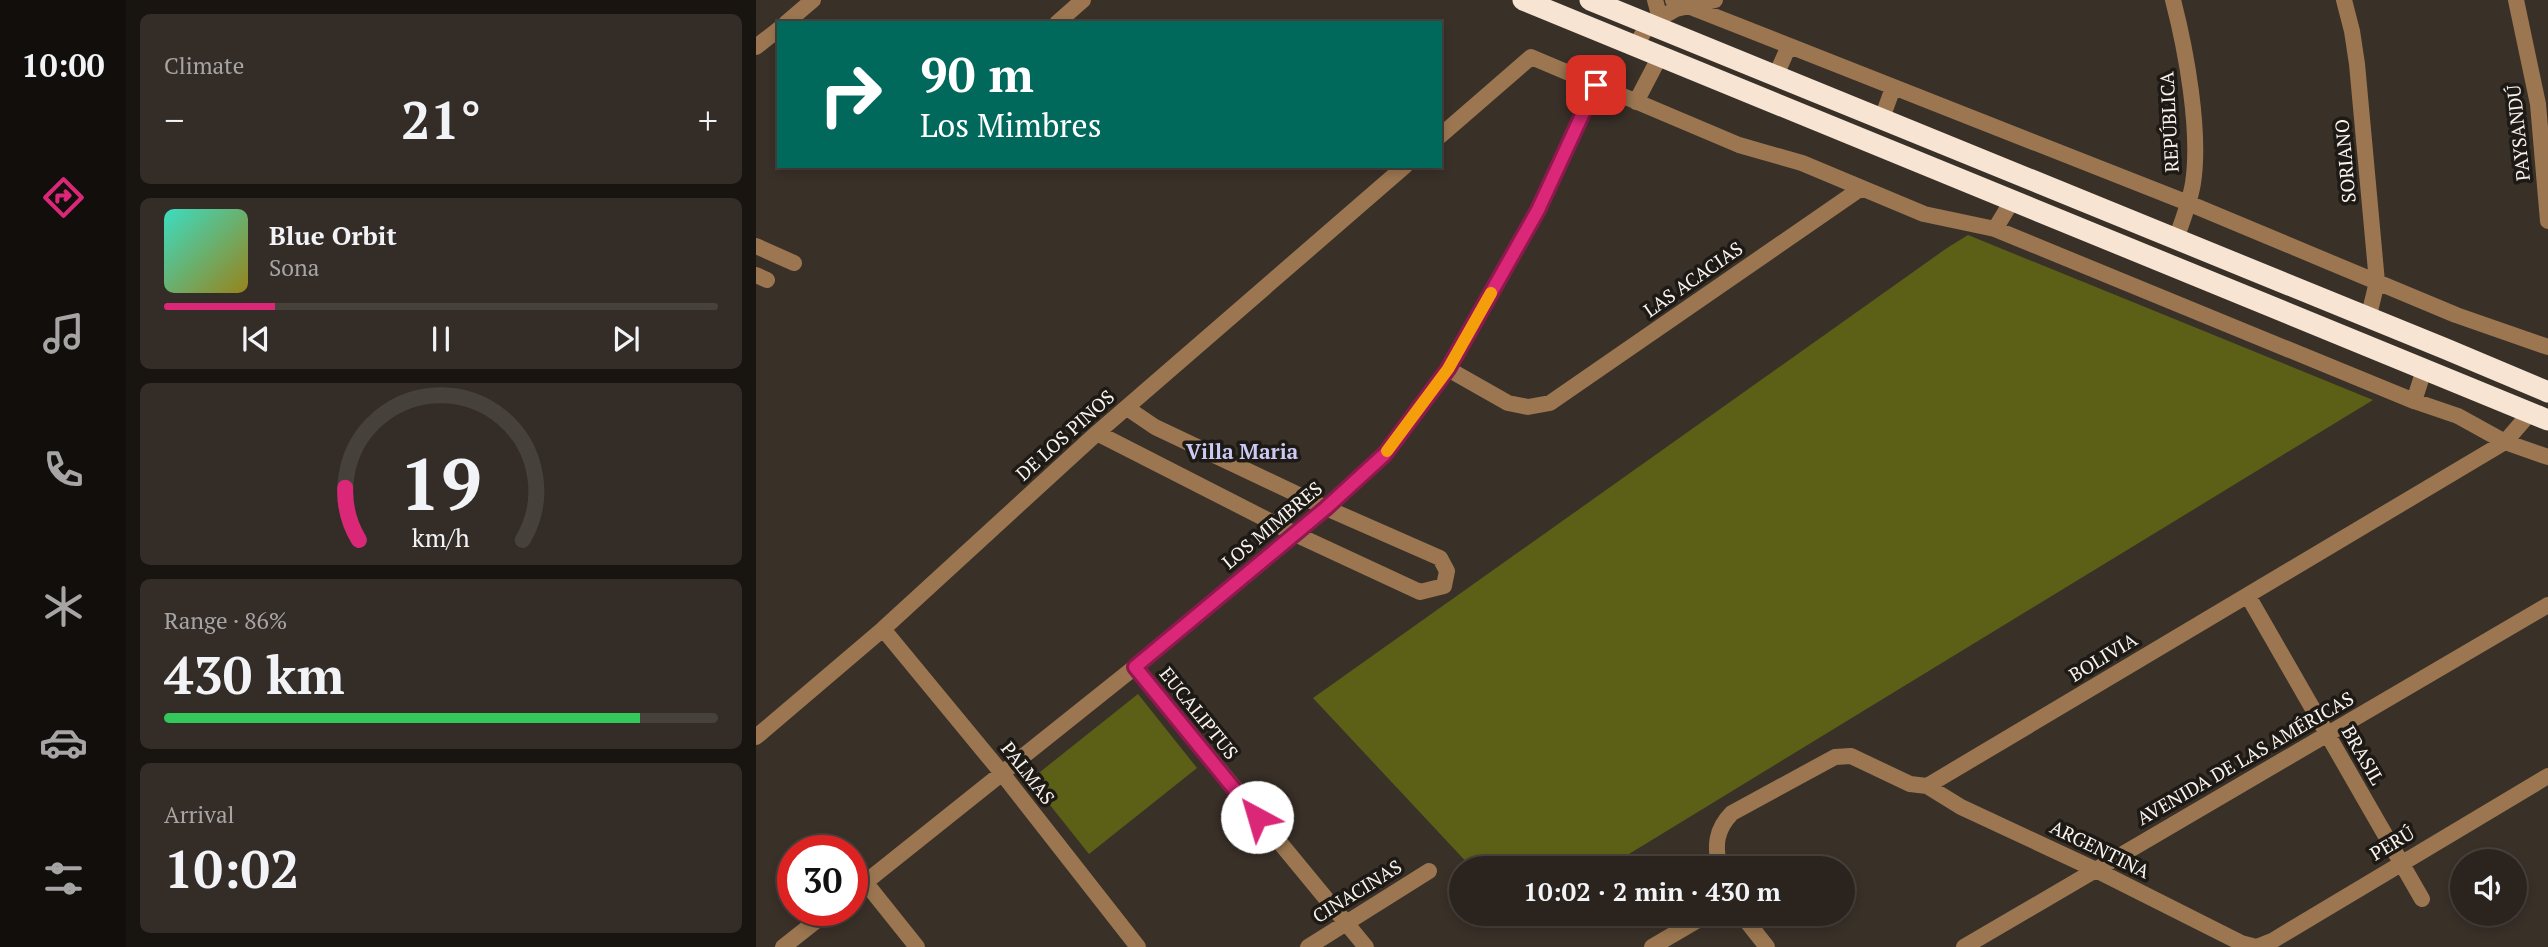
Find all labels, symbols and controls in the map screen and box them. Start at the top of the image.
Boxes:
text: 90 m [920,41,1034,106]
text: 10:00 [21,44,105,86]
icon: right [805,49,896,140]
text: Climate [164,50,244,81]
pin [1566,55,1626,115]
icon: arrive [1577,66,1615,104]
street label: REPÚBLICA [2153,71,2184,173]
street label: PAYSANDÚ [2500,83,2535,182]
text: 21° [401,85,481,154]
text: − [164,95,184,145]
text: + [698,95,718,145]
text: Los Mimbres [920,104,1102,146]
street label: SORIANO [2328,118,2361,204]
icon: directions [39,173,88,222]
text: Blue Orbit [269,218,397,252]
street label: LAS ACACIAS [1638,235,1747,322]
text: Sona [269,252,319,283]
icon: music [39,309,88,358]
icon: previous [237,320,275,358]
icon: pause [422,320,460,358]
icon: next [607,320,645,358]
street label: DE LOS PINOS [1010,384,1119,485]
text: 19 [400,434,482,531]
district label: Villa Maria [1186,437,1299,465]
icon: phone [39,445,88,494]
street label: LOS MIMBRES [1216,475,1327,574]
text: km/h [412,520,470,553]
icon: climate [39,582,88,631]
text: Range · 86% [164,605,287,636]
street label: BOLIVIA [2064,626,2142,687]
text: 430 km [164,640,345,709]
street label: EUCALIPTUS [1155,661,1244,764]
street label: AVENIDA DE LAS AMÉRICAS [2132,685,2358,830]
icon: car [39,718,88,767]
street label: BRASIL [2337,721,2391,789]
street label: PALMAS [996,736,1061,809]
position arrow [1220,780,1294,854]
text: Arrival [164,799,235,830]
street label: ARGENTINA [2046,814,2154,883]
street label: PERÚ [2365,820,2419,865]
text: 10:02 [164,834,299,903]
speed limit sign: 30 [777,835,868,926]
map controls [2450,849,2527,926]
button: sound [2450,849,2527,926]
street label: CINACINAS [1307,853,1406,928]
icon: filters [39,854,88,903]
text: 10:02 · 2 min · 430 m [1523,874,1781,908]

